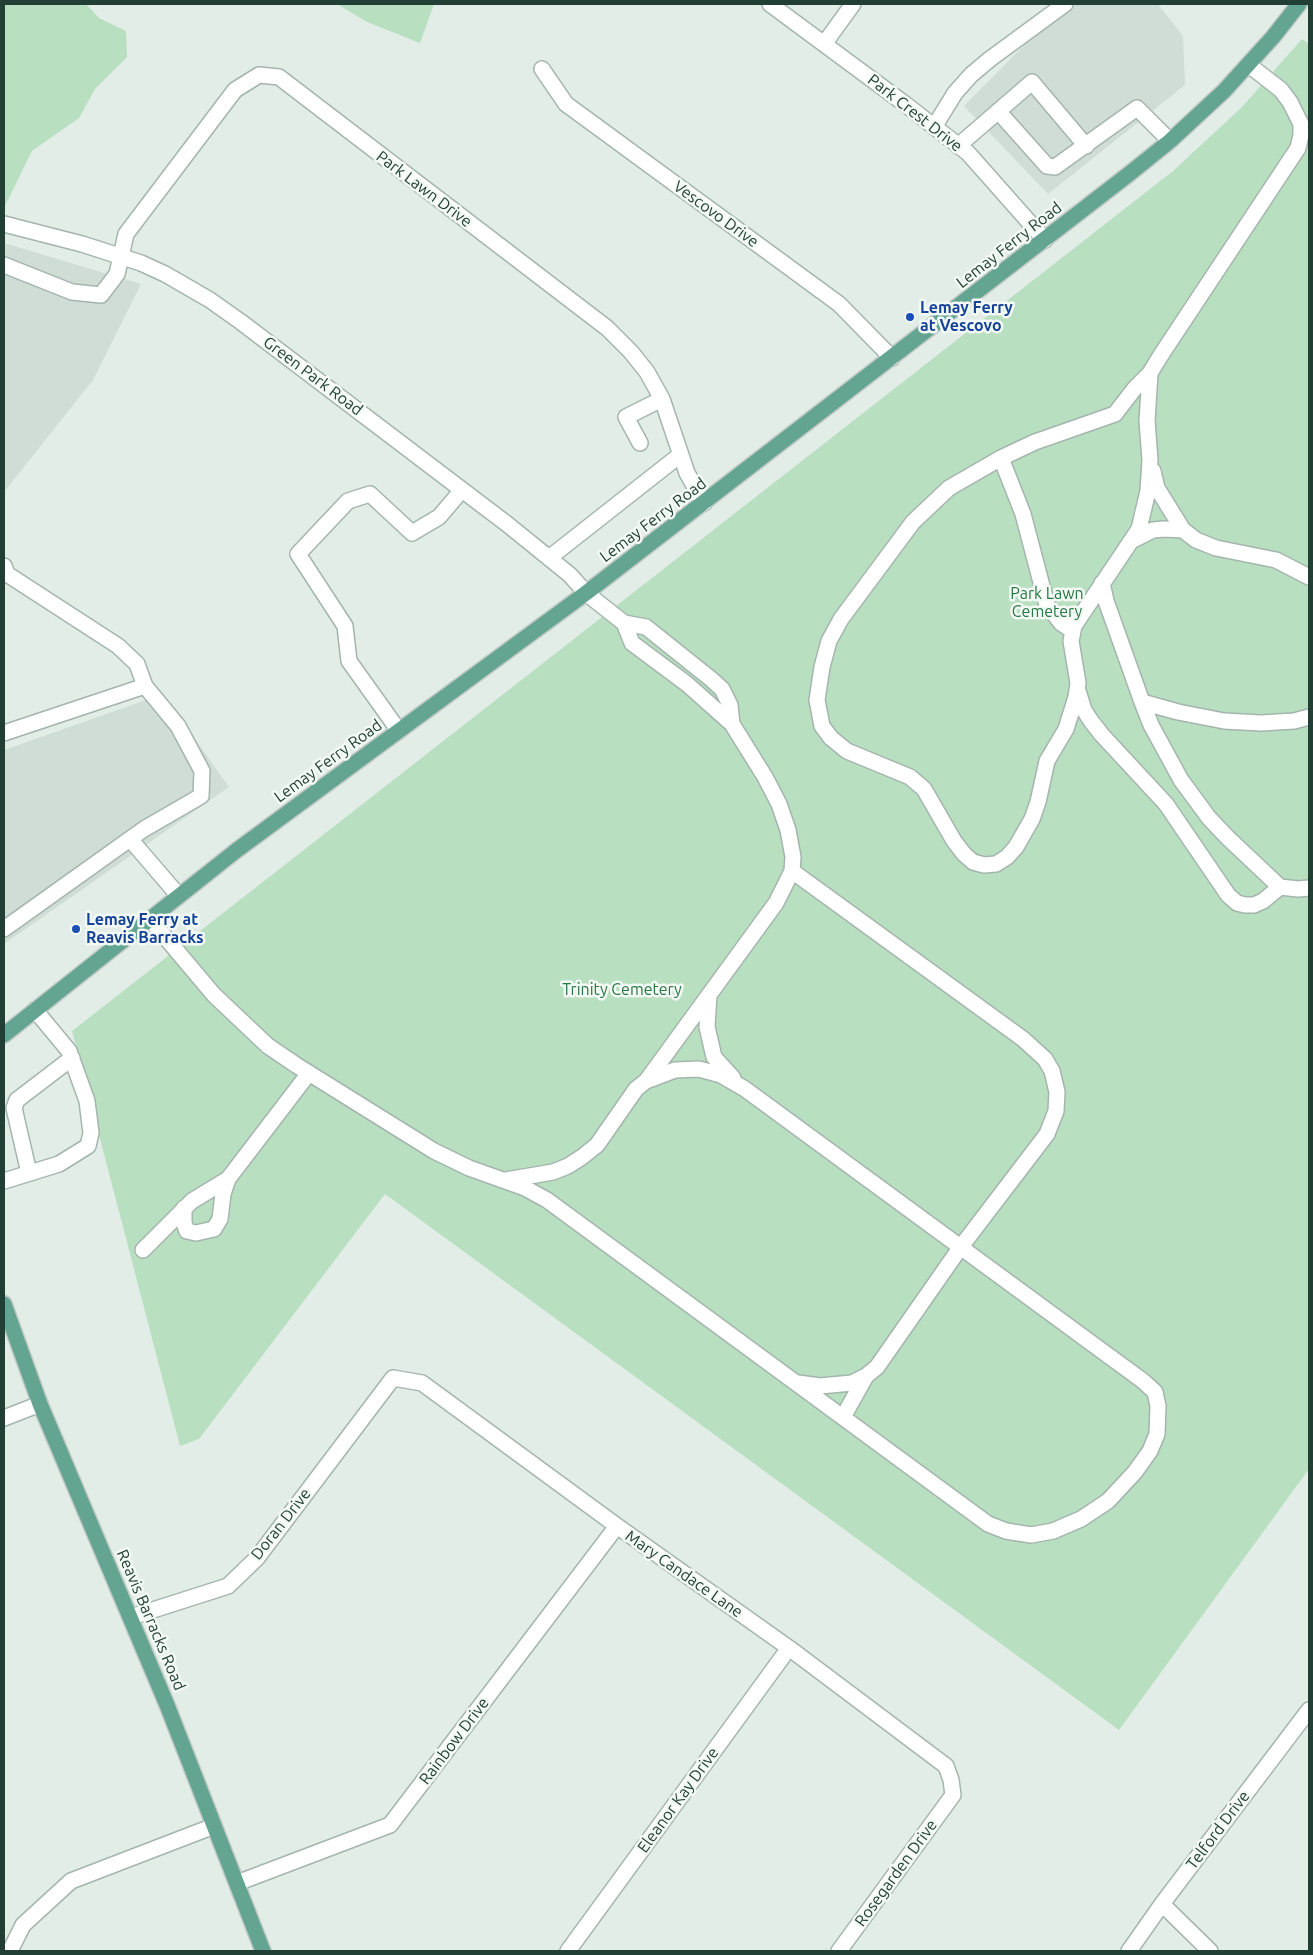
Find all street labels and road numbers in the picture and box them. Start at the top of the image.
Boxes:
street label: Park Crest Drive [864,70,966,156]
street label: Park Lawn Drive [372,147,476,231]
street label: Vescovo Drive [670,177,762,251]
street label: Lemay Ferry Road [953,198,1065,292]
street label: Green Park Road [260,332,366,420]
street label: Lemay Ferry Road [596,474,710,566]
street label: Lemay Ferry Road [270,716,386,806]
street label: Doran Drive [247,1484,315,1564]
street label: Mary Candace Lane [622,1526,746,1622]
street label: Reavis Barracks Road [113,1547,189,1693]
street label: Rainbow Drive [415,1694,493,1788]
street label: Eleanor Kay Drive [633,1744,723,1856]
street label: Telford Drive [1182,1787,1254,1873]
street label: Rosegarden Drive [851,1816,941,1930]

